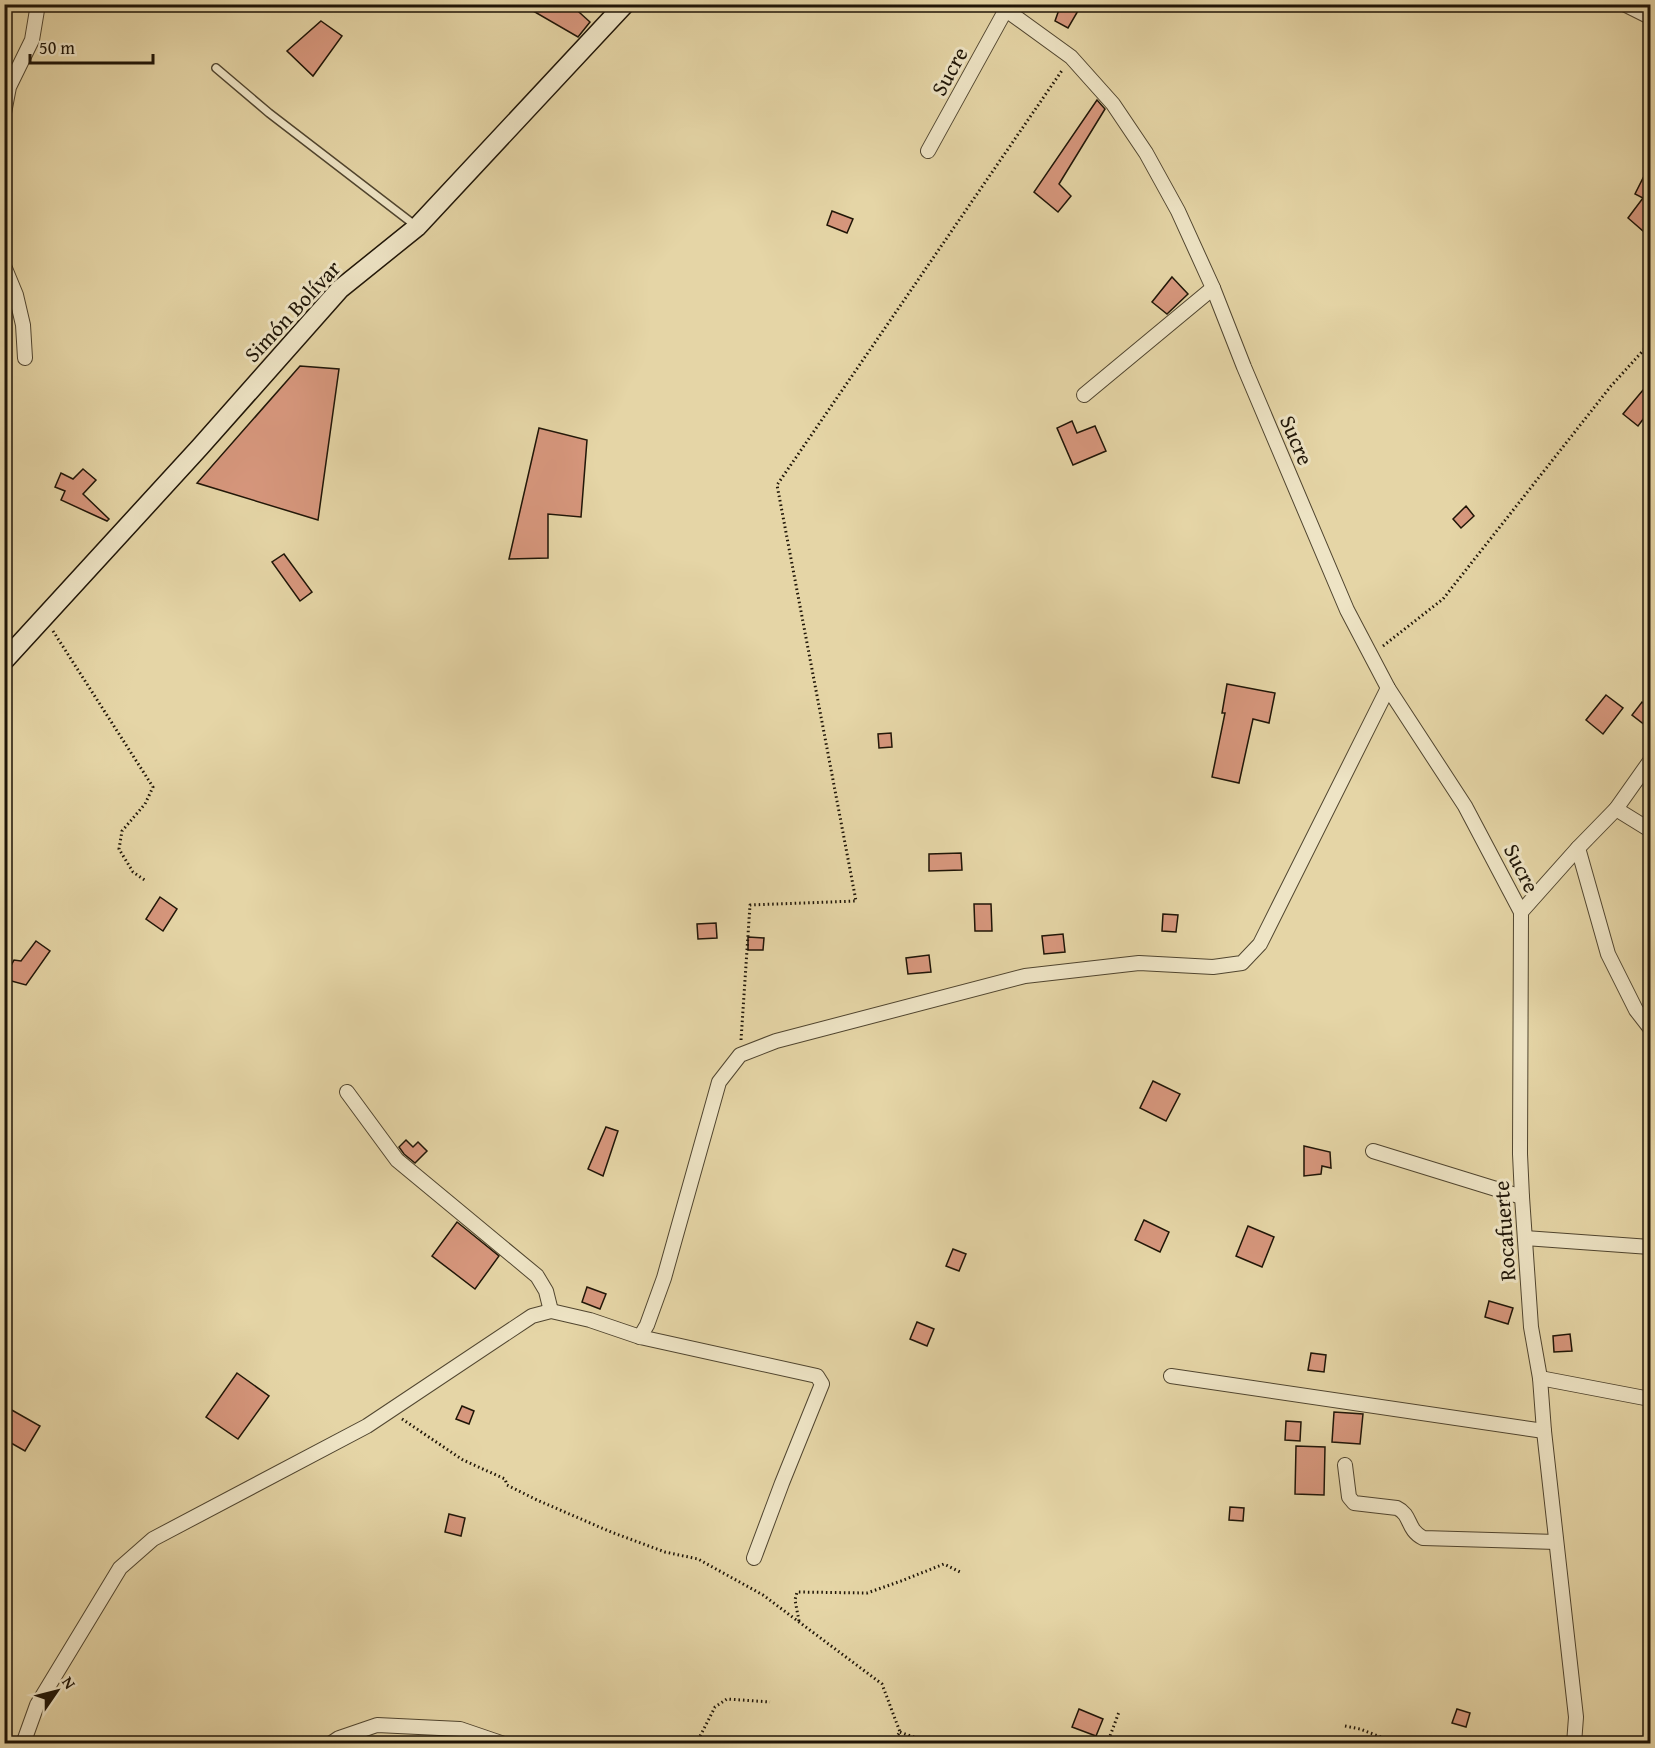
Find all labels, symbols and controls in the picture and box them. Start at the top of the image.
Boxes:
scale bar [30,27,153,65]
text: 50 m [39,34,75,61]
street label: Sucre [923,41,975,101]
street label: Simón Bolívar [236,253,348,369]
street label: Sucre [1272,410,1322,470]
street label: Sucre [1496,838,1548,898]
street label: Rocafuerte [1485,1180,1523,1282]
north arrow [27,1661,87,1721]
text: N [56,1671,82,1694]

